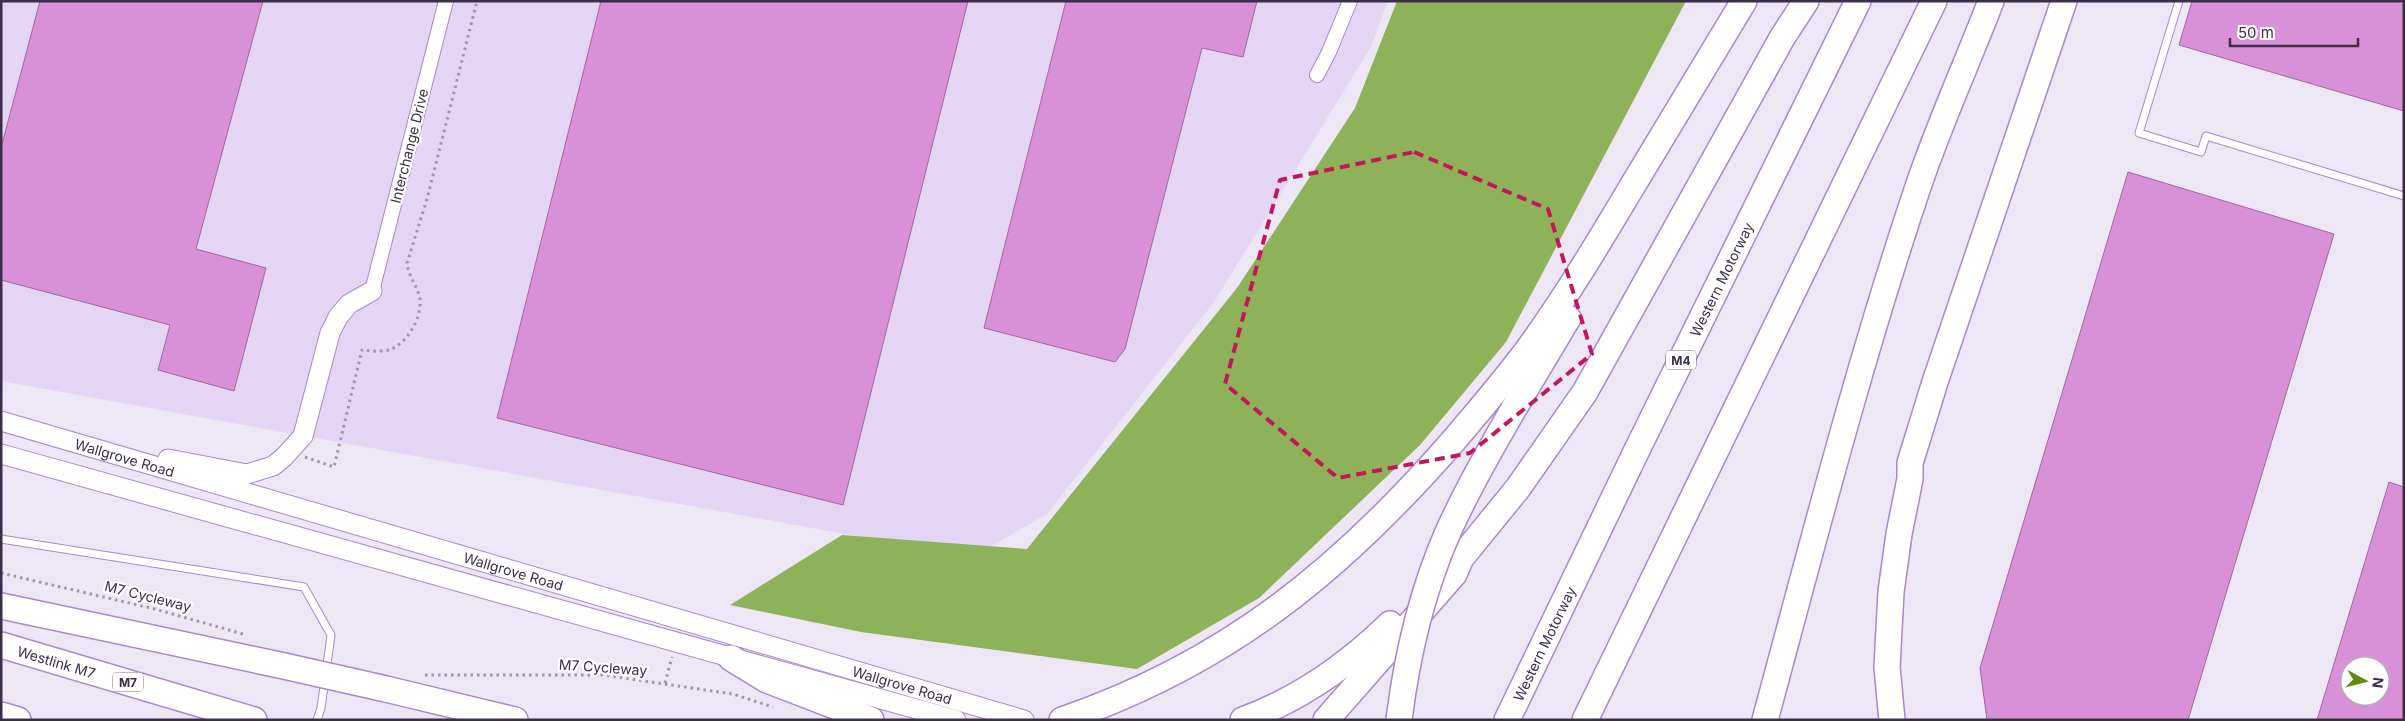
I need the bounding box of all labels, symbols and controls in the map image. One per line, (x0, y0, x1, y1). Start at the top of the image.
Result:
scale bar (2230, 15, 2358, 47)
text: 50 m (2238, 23, 2274, 42)
street label: Interchange Drive (387, 87, 431, 205)
street label: Western Motorway (1686, 219, 1756, 339)
road number: M4 (1666, 350, 1696, 370)
street label: Wallgrove Road (73, 435, 177, 480)
street label: Wallgrove Road (462, 548, 565, 593)
street label: M7 Cycleway (103, 577, 193, 615)
street label: Western Motorway (1509, 583, 1579, 704)
street label: Westlink M7 (16, 642, 98, 681)
street label: M7 Cycleway (558, 655, 648, 679)
north arrow (2340, 656, 2390, 706)
street label: Wallgrove Road (850, 662, 954, 707)
road number: M7 (113, 672, 143, 692)
text: N (2369, 676, 2387, 689)

